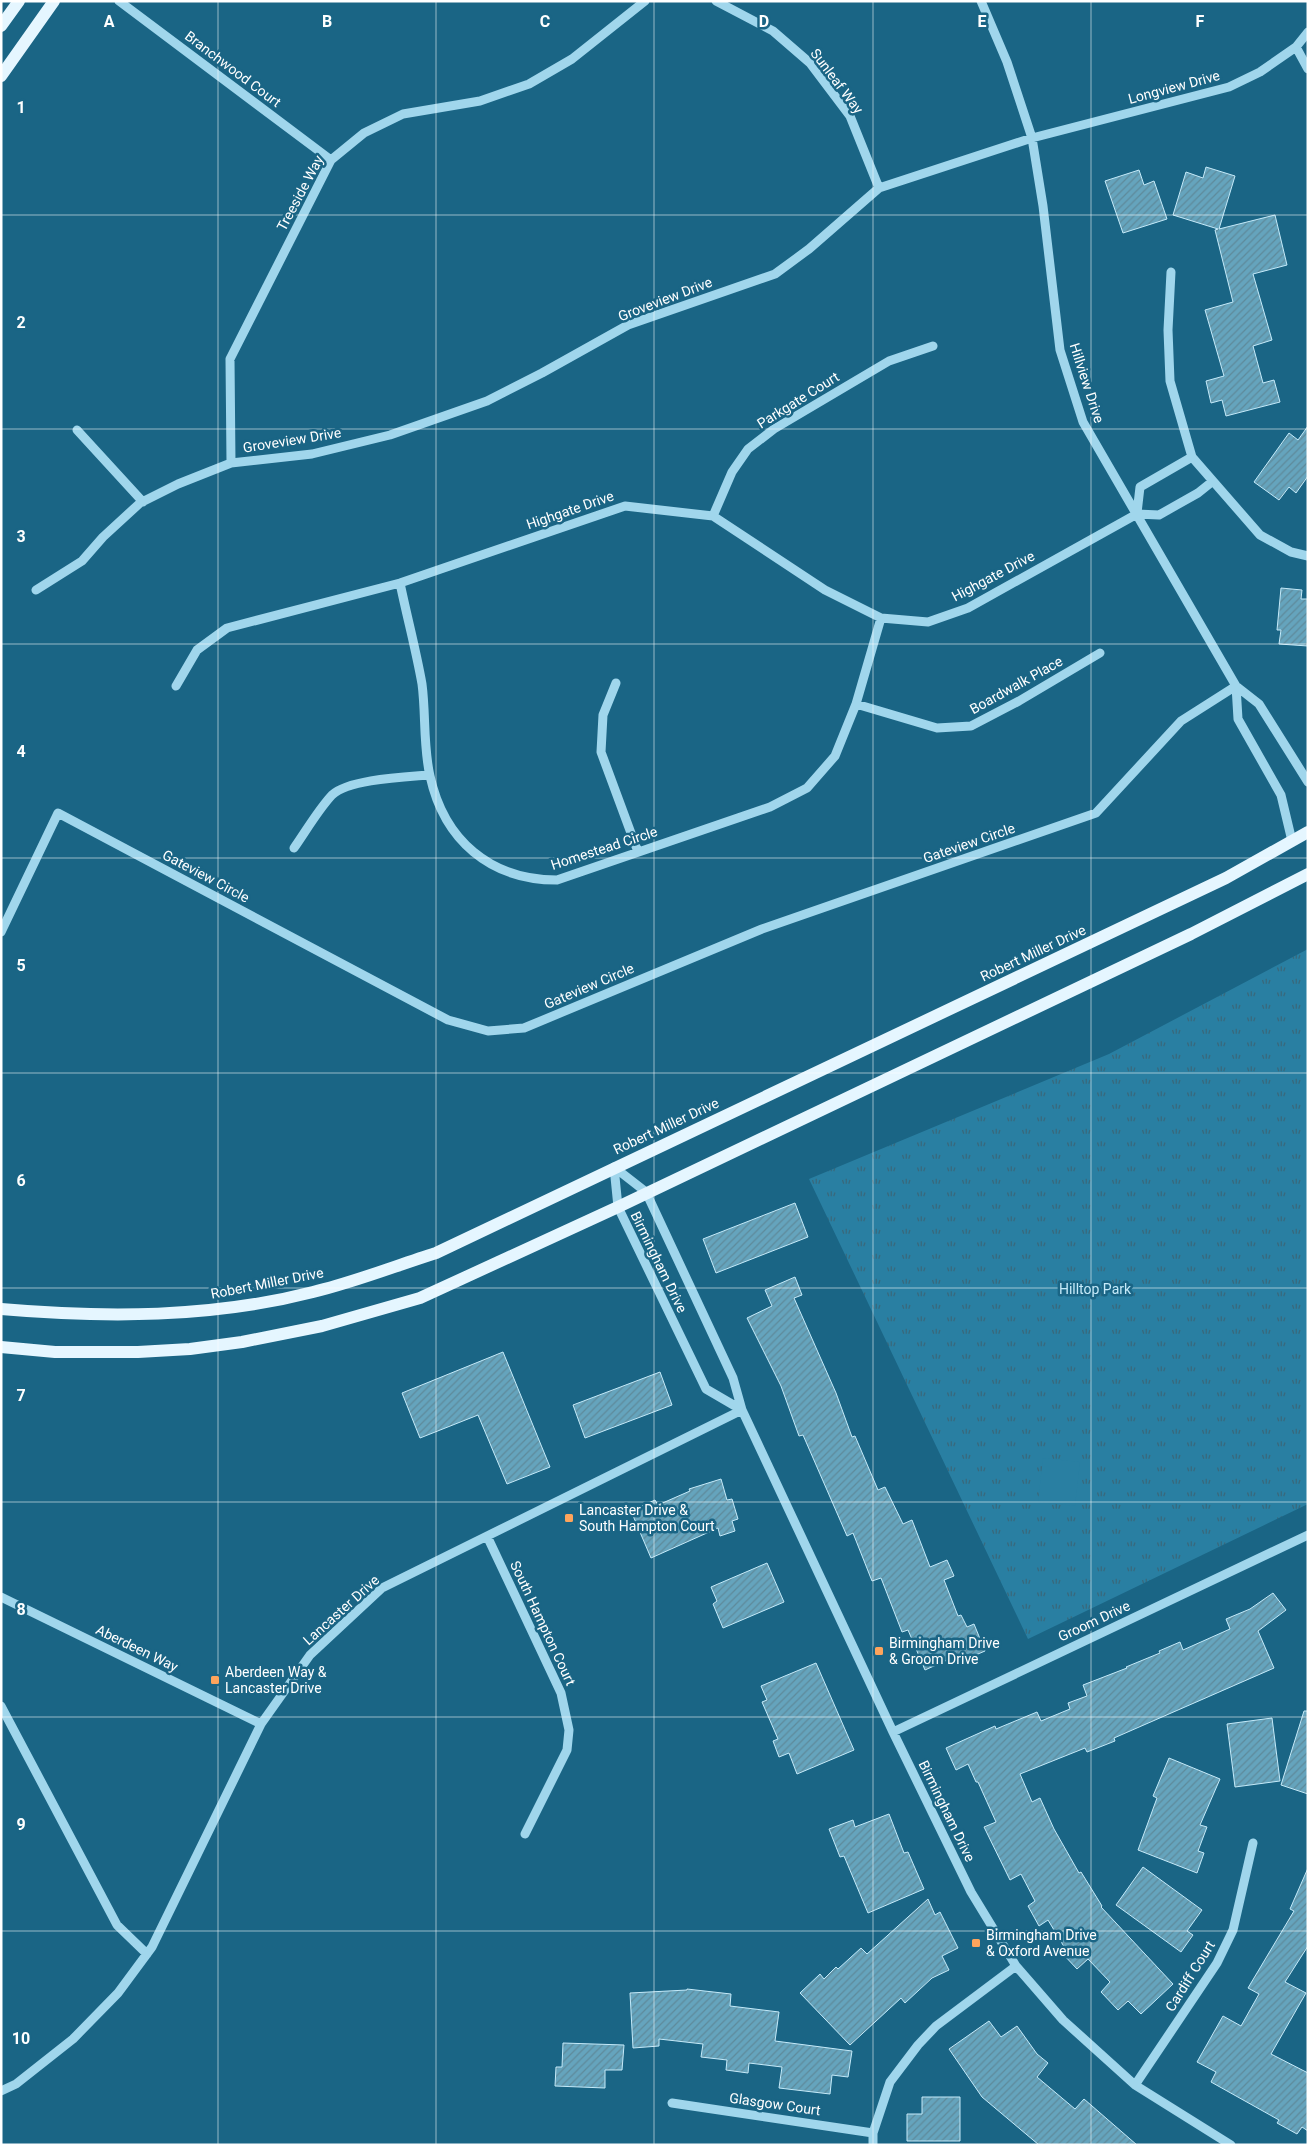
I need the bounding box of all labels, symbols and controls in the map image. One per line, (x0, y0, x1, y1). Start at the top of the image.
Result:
text: A (104, 12, 115, 31)
text: B (322, 12, 332, 31)
text: C (540, 12, 550, 31)
text: D (759, 12, 769, 31)
text: E (978, 12, 987, 31)
text: F (1196, 12, 1205, 31)
street label: Branchwood Court (182, 28, 284, 111)
street label: Sunleaf Way (807, 45, 867, 117)
street label: Longview Drive (1126, 67, 1222, 107)
text: 1 (16, 98, 26, 117)
street label: Treeside Way (273, 152, 327, 233)
street label: Groveview Drive (616, 274, 714, 324)
text: 2 (16, 313, 26, 332)
street label: Hillview Drive (1067, 341, 1107, 425)
street label: Parkgate Court (754, 368, 842, 432)
street label: Groveview Drive (242, 424, 342, 456)
street label: Highgate Drive (524, 488, 616, 532)
text: 3 (16, 527, 26, 546)
street label: Highgate Drive (949, 547, 1037, 605)
street label: Boardwalk Place (967, 653, 1065, 717)
text: 4 (16, 742, 26, 761)
street label: Gateview Circle (921, 820, 1017, 866)
street label: Homestead Circle (549, 823, 659, 873)
street label: Gateview Circle (160, 846, 252, 906)
street label: Robert Miller Drive (978, 922, 1088, 984)
text: 5 (16, 956, 26, 975)
street label: Gateview Circle (542, 960, 636, 1012)
street label: Robert Miller Drive (611, 1095, 721, 1157)
text: 6 (16, 1171, 26, 1190)
street label: Birmingham Drive (628, 1209, 690, 1315)
street label: Robert Miller Drive (209, 1264, 325, 1302)
park label: Hilltop Park (1059, 1281, 1132, 1297)
text: 7 (16, 1386, 26, 1405)
place label: Lancaster Drive & South Hampton Court (579, 1502, 715, 1534)
marker: Lancaster Drive & South Hampton Court (563, 1512, 575, 1524)
street label: South Hampton Court (507, 1558, 579, 1688)
street label: Lancaster Drive (300, 1572, 382, 1648)
street label: Groom Drive (1056, 1597, 1132, 1645)
text: 8 (16, 1600, 26, 1619)
street label: Aberdeen Way (93, 1621, 181, 1675)
place label: Birmingham Drive & Groom Drive (889, 1635, 1000, 1667)
marker: Birmingham Drive & Groom Drive (873, 1645, 885, 1657)
place label: Aberdeen Way & Lancaster Drive (225, 1664, 327, 1696)
marker: Aberdeen Way & Lancaster Drive (209, 1674, 221, 1686)
street label: Birmingham Drive (916, 1758, 978, 1864)
text: 9 (16, 1815, 26, 1834)
place label: Birmingham Drive & Oxford Avenue (986, 1927, 1097, 1959)
marker: Birmingham Drive & Oxford Avenue (970, 1937, 982, 1949)
street label: Cardiff Court (1162, 1937, 1218, 2014)
text: 10 (12, 2029, 30, 2048)
street label: Glasgow Court (728, 2090, 822, 2118)

